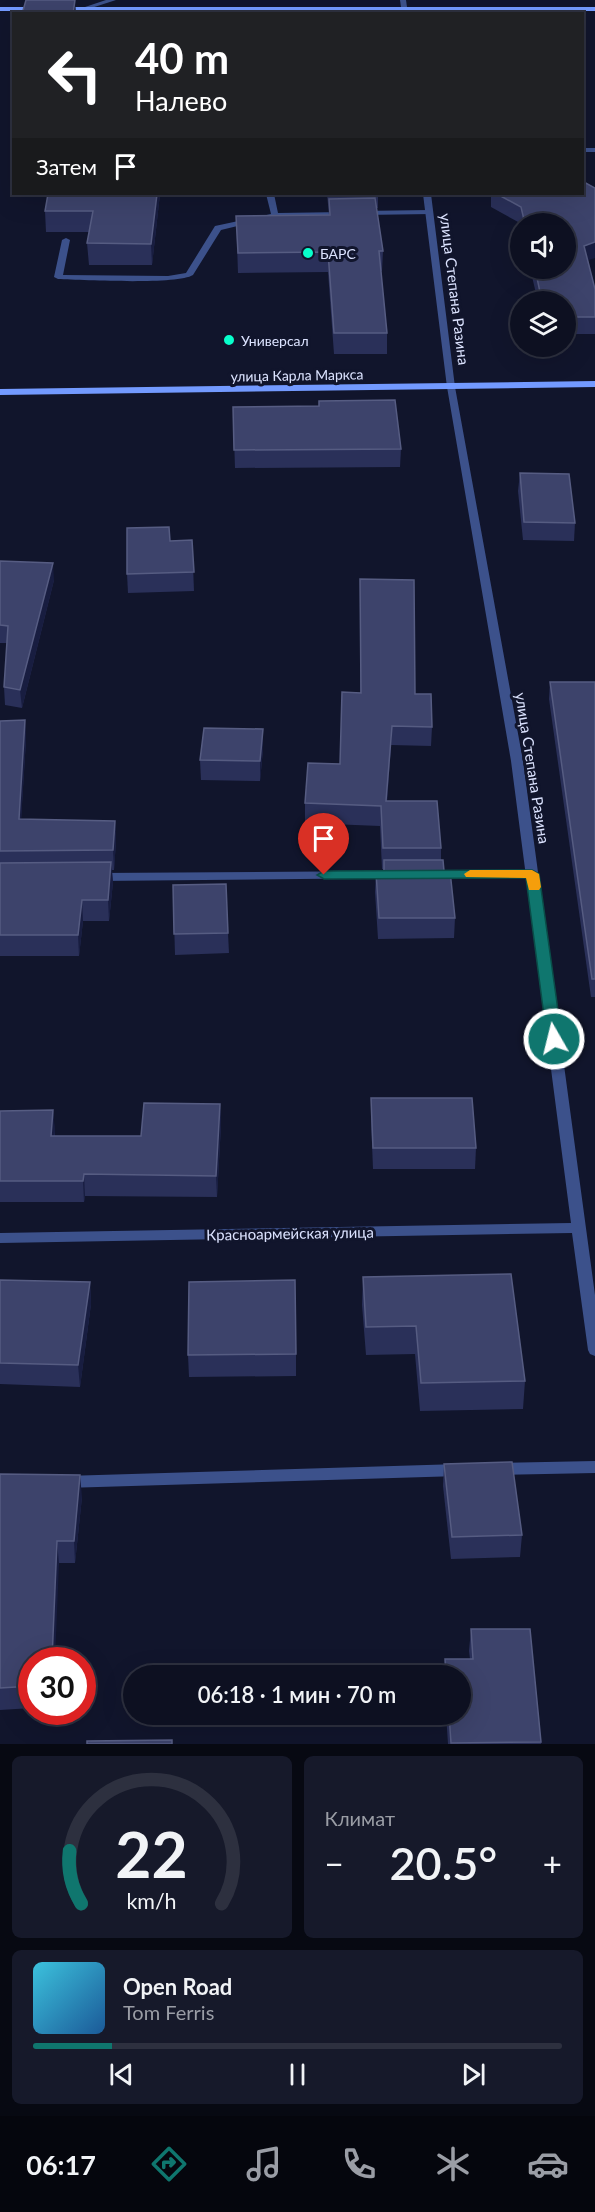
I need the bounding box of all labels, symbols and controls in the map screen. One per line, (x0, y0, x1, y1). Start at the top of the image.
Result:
text: 40 m (135, 33, 229, 83)
icon: left (36, 36, 114, 114)
text: Налево (135, 84, 227, 117)
icon: arrive (109, 150, 142, 183)
text: Затем (36, 153, 97, 180)
street label: улица Степана Разина (437, 212, 473, 366)
map controls (510, 213, 576, 357)
button: sound (510, 213, 576, 279)
place label: БАРС (320, 245, 356, 262)
marker: БАРС (301, 246, 315, 260)
button: layers (510, 291, 576, 357)
place label: Универсал (241, 332, 309, 349)
marker: Универсал (222, 333, 236, 347)
street label: улица Карла Маркса (231, 365, 363, 385)
street label: улица Степана Разина (512, 691, 554, 845)
pin (298, 813, 349, 875)
icon: arrive (307, 822, 340, 855)
position arrow (522, 1007, 586, 1071)
street label: Красноармейская улица (206, 1223, 374, 1243)
speed limit sign: 30 (18, 1647, 96, 1725)
text: 06:18 · 1 мин · 70 m (198, 1681, 396, 1708)
text: Климат (325, 1806, 395, 1830)
text: 22 (116, 1816, 188, 1891)
text: 20.5° (389, 1836, 497, 1890)
text: − (325, 1843, 344, 1883)
text: + (543, 1843, 562, 1883)
text: km/h (127, 1888, 177, 1914)
text: Open Road (123, 1973, 232, 2000)
text: Tom Ferris (123, 2000, 214, 2024)
icon: previous (105, 2058, 138, 2091)
icon: pause (281, 2058, 314, 2091)
icon: next (457, 2058, 490, 2091)
icon: directions (148, 2143, 190, 2185)
icon: music (243, 2143, 285, 2185)
icon: phone (338, 2143, 380, 2185)
icon: climate (432, 2143, 474, 2185)
icon: car (527, 2143, 569, 2185)
text: 06:17 (26, 2148, 96, 2181)

